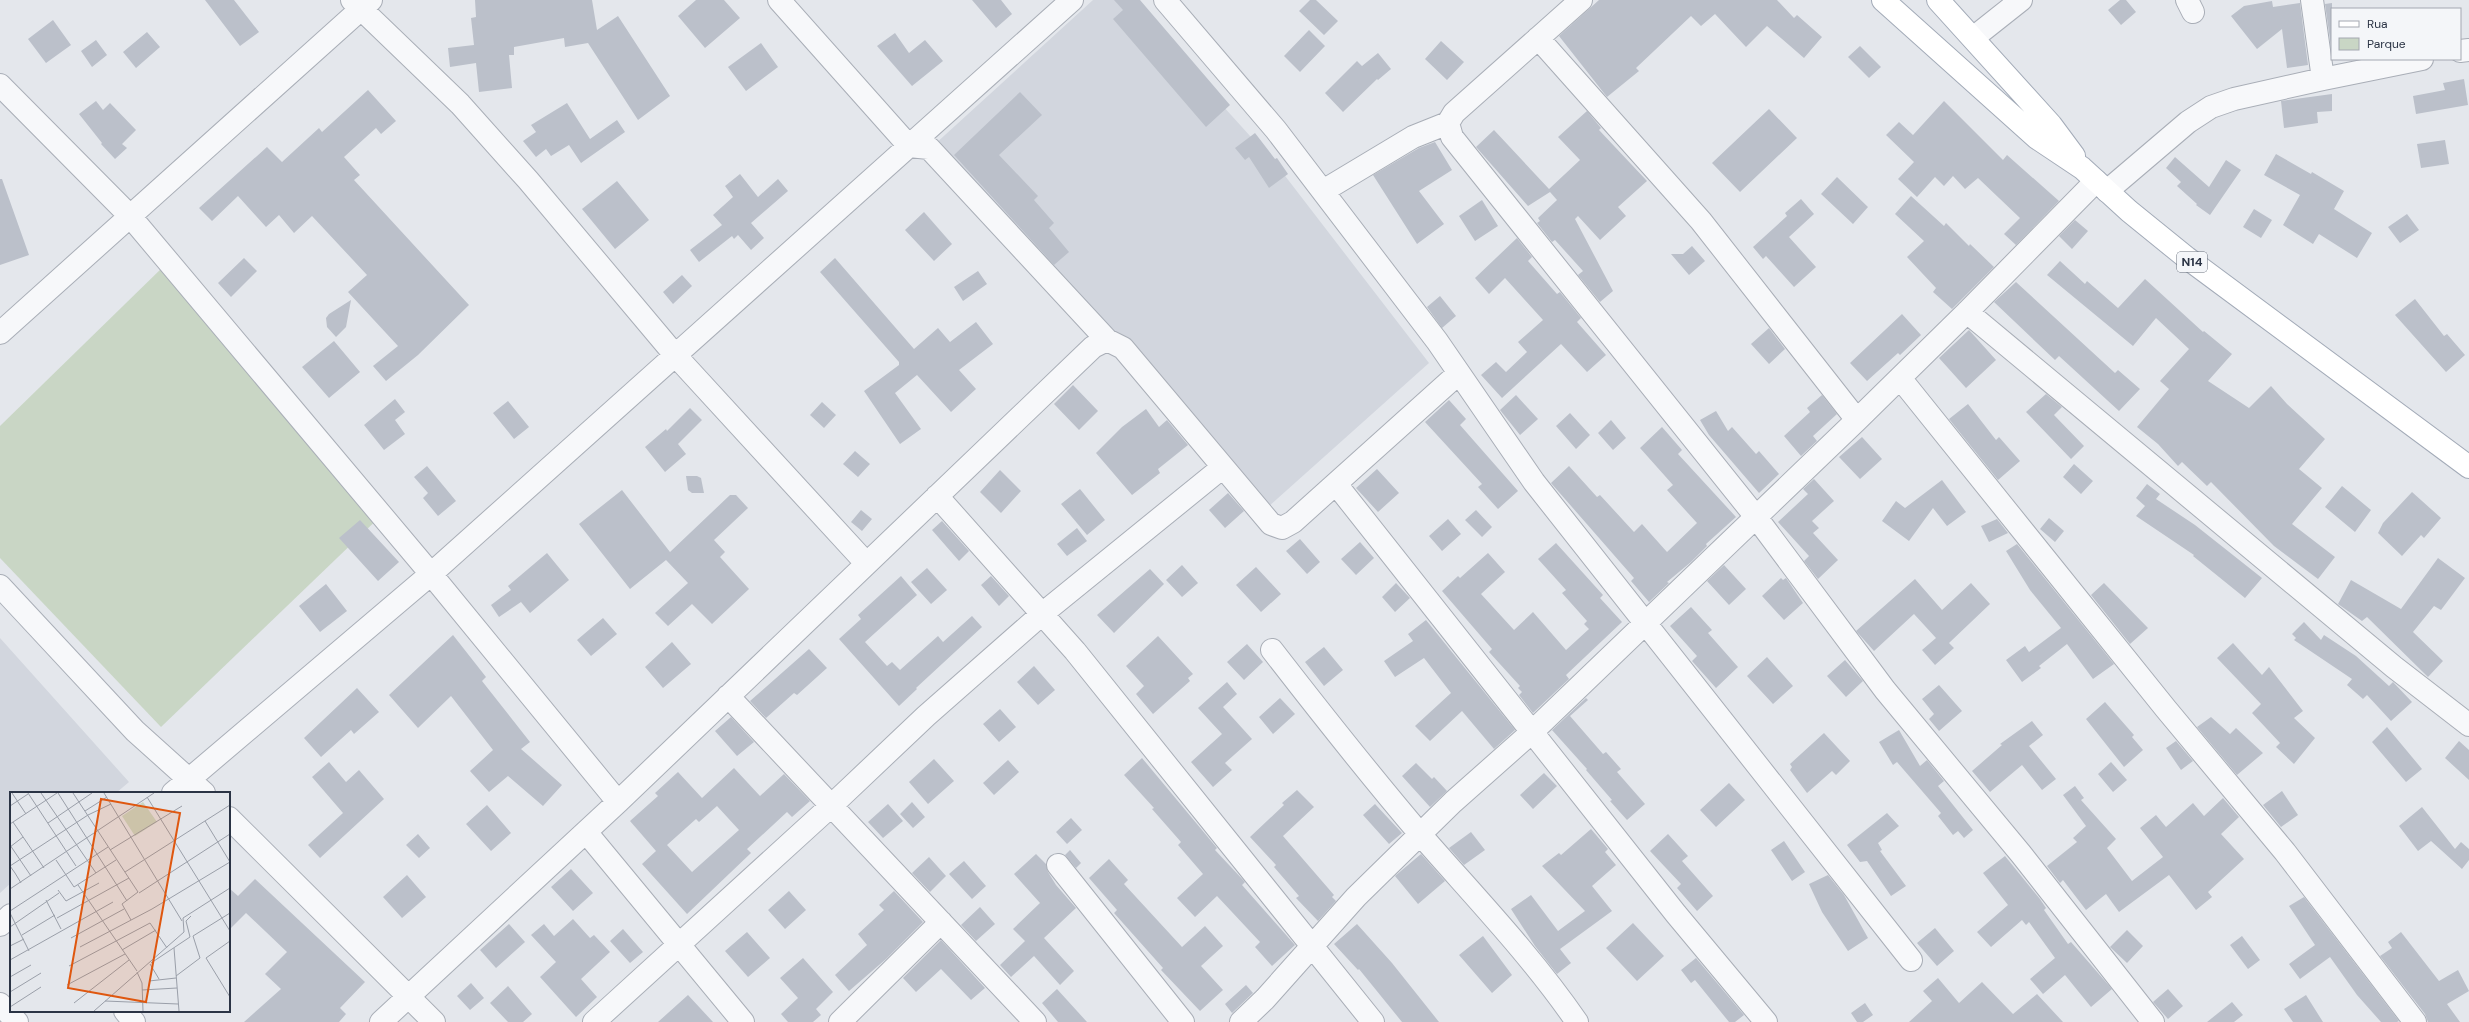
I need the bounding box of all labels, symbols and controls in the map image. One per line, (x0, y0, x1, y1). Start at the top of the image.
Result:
legend (2331, 8, 2461, 60)
text: Rua (2367, 16, 2388, 32)
text: Parque (2367, 36, 2406, 52)
road number: N14 (2177, 252, 2207, 272)
inset map (10, 792, 230, 1012)

